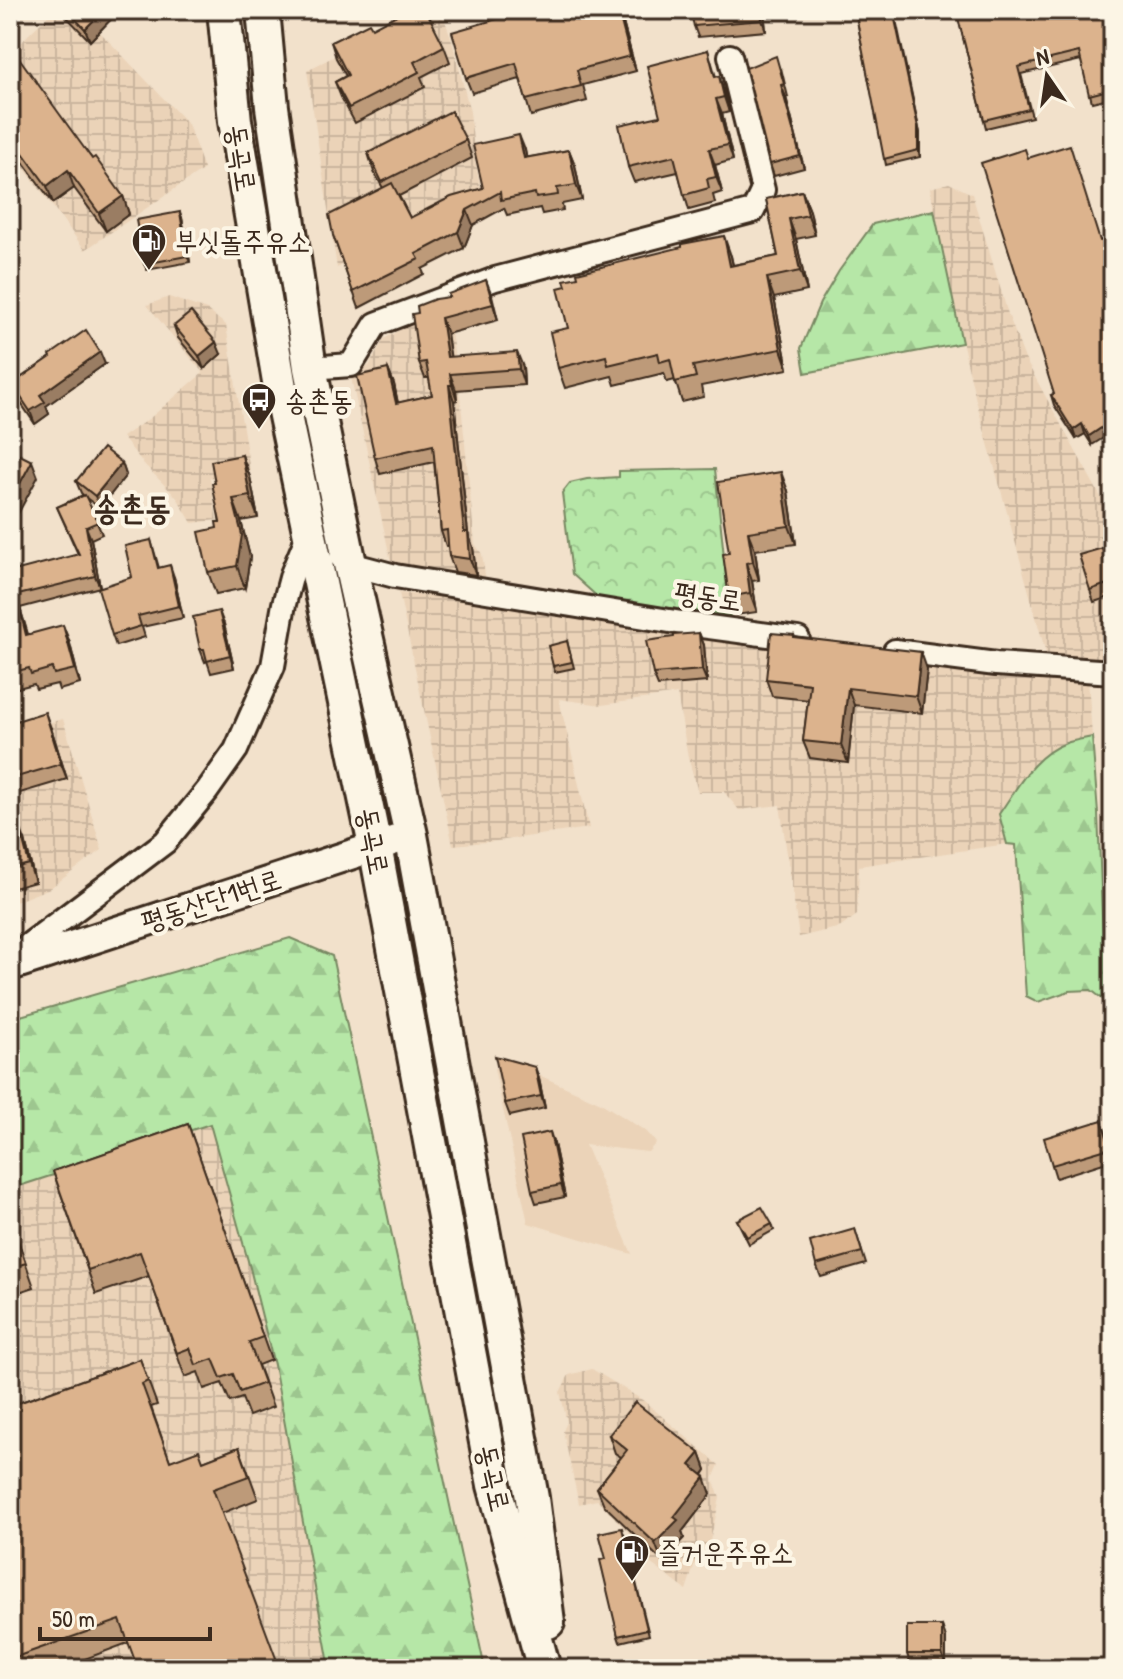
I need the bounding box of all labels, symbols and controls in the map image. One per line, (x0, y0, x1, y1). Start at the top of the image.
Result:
north arrow (1007, 36, 1087, 116)
text: N (1033, 41, 1052, 72)
street label: 동곡로 (218, 122, 266, 194)
fuel station icon: 부싯돌주유소 (130, 222, 168, 272)
place label: 부싯돌주유소 (175, 222, 310, 260)
bus stop icon: 송촌동 (240, 381, 278, 431)
place label: 송촌동 (285, 381, 353, 419)
district label: 송촌동 (93, 486, 171, 529)
street label: 평동로 (672, 572, 744, 620)
street label: 동곡로 (349, 804, 399, 878)
street label: 평동산단1번로 (136, 859, 286, 941)
street label: 동곡로 (468, 1441, 520, 1515)
fuel station icon: 즐거운주유소 (613, 1533, 651, 1583)
place label: 즐거운주유소 (658, 1533, 793, 1571)
scale bar (40, 1591, 210, 1641)
text: 50 m (52, 1602, 95, 1634)

